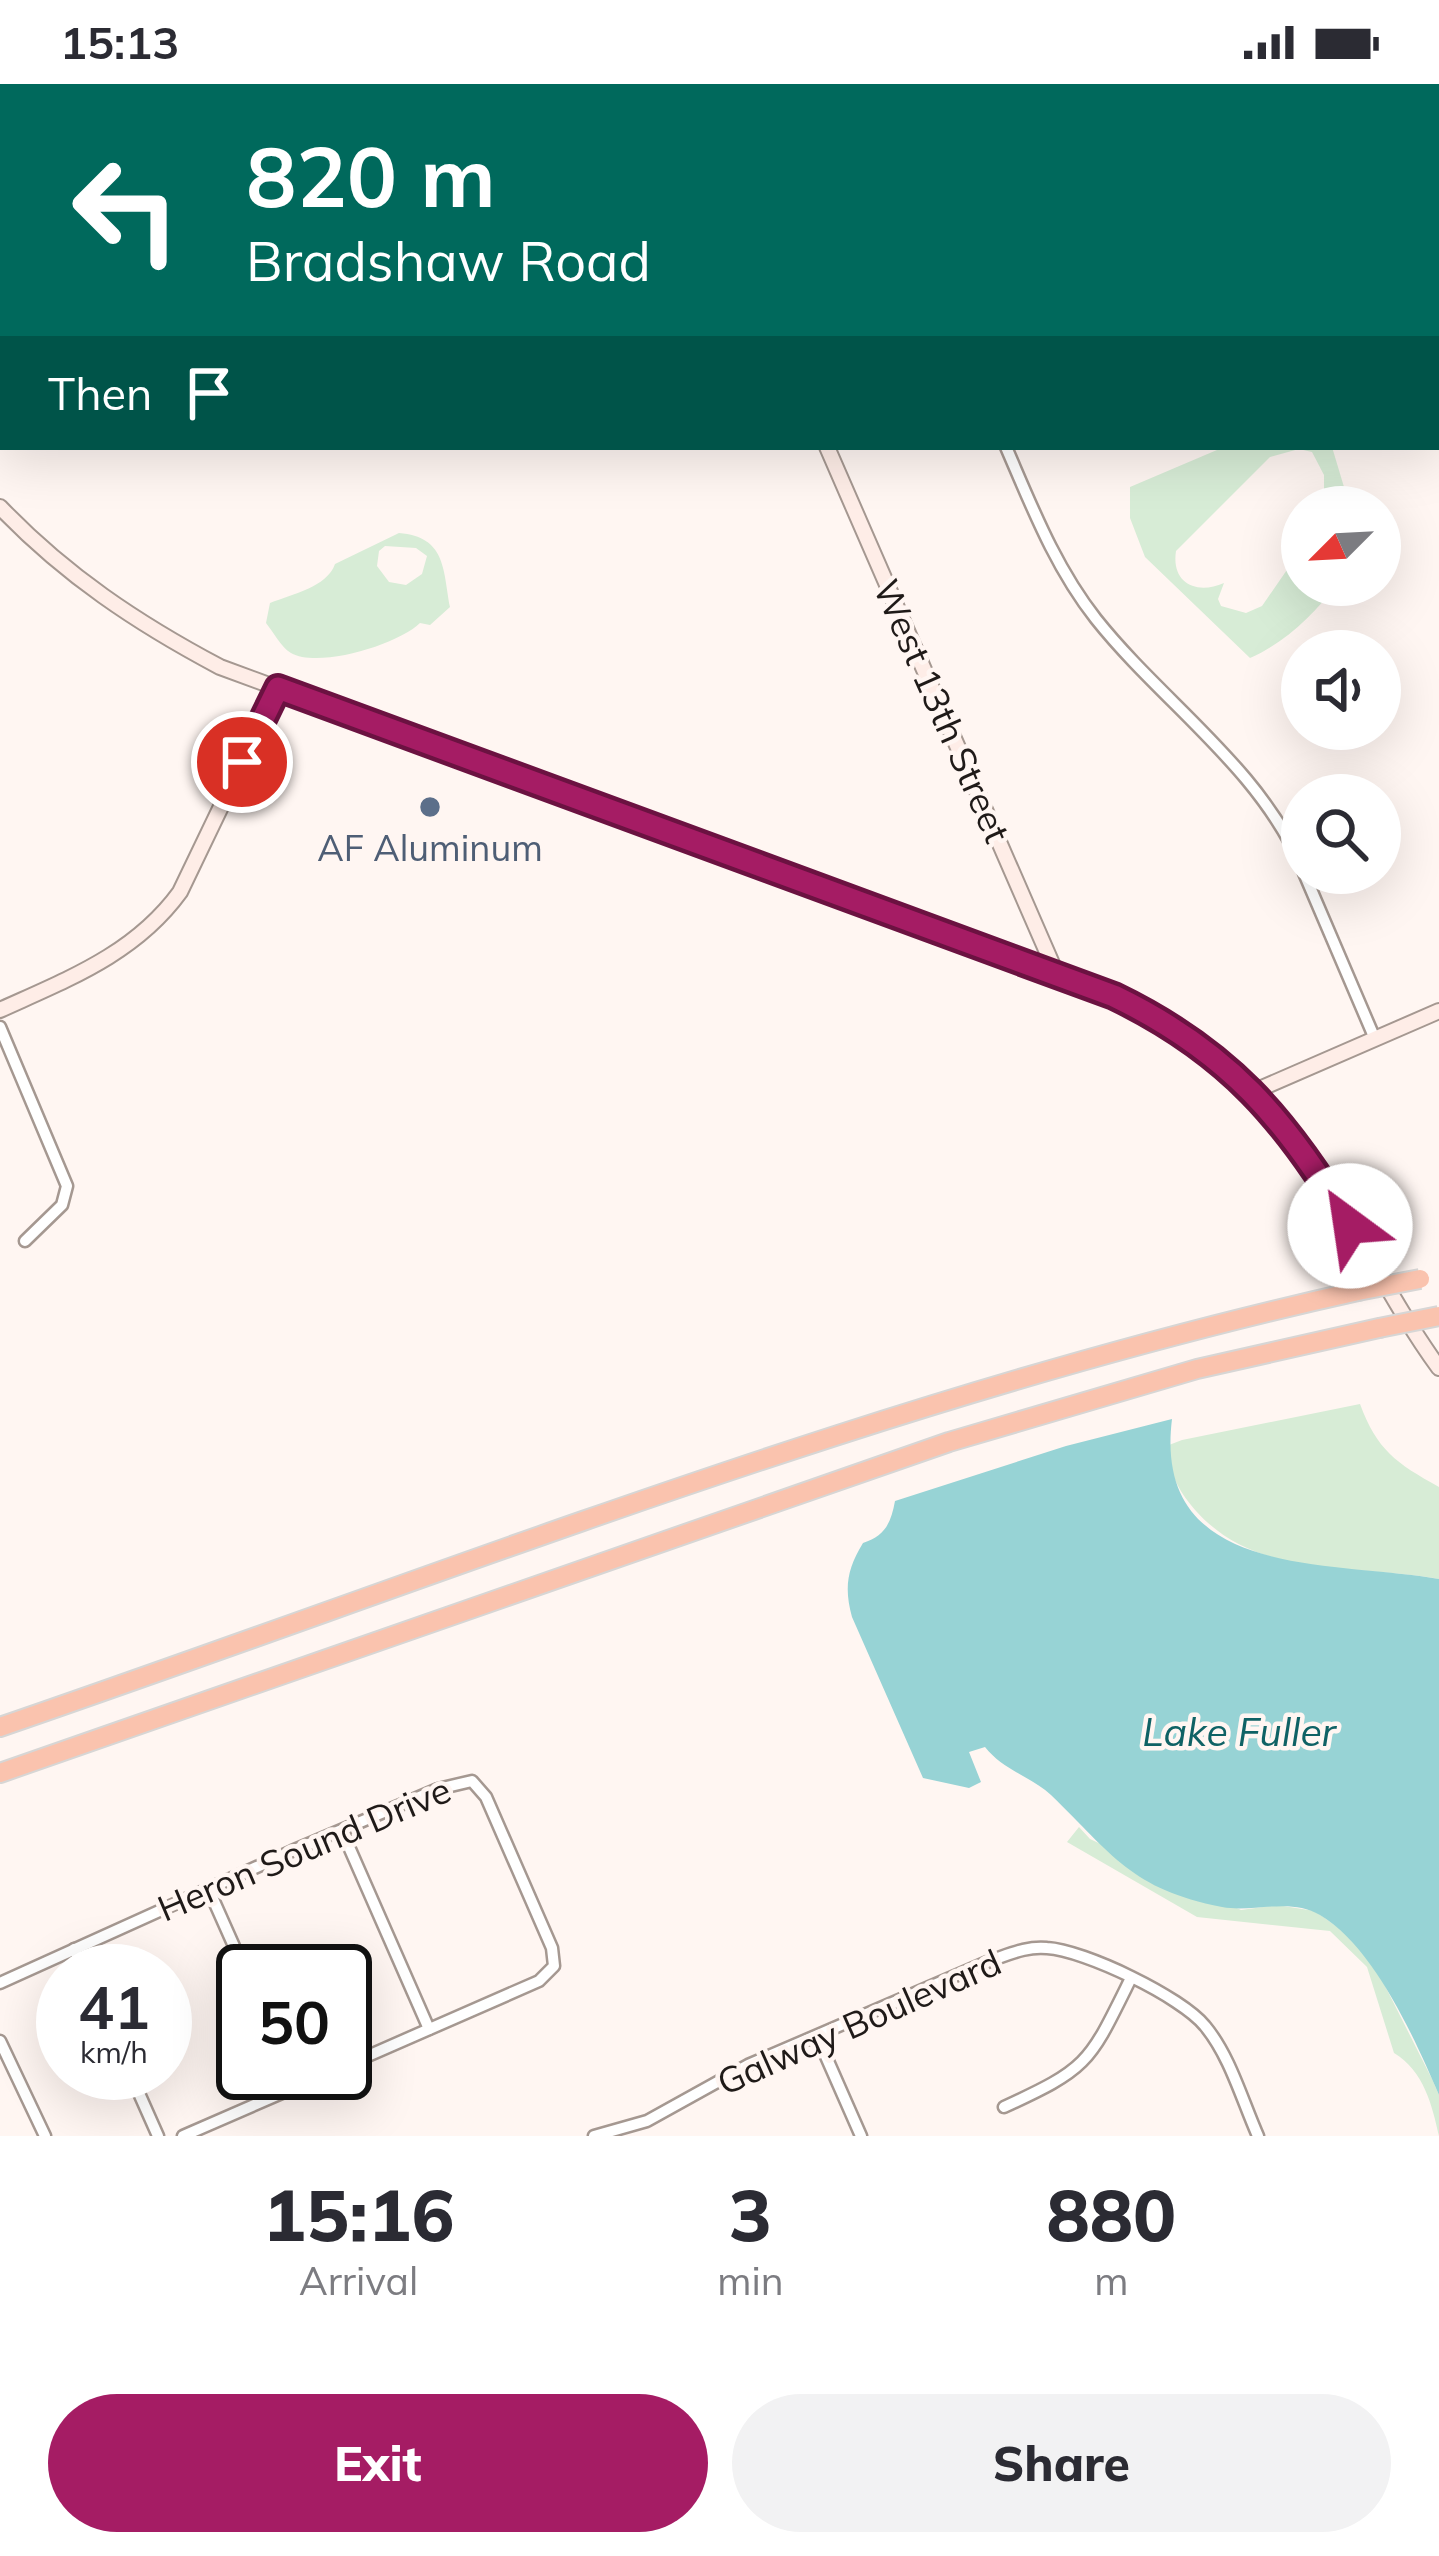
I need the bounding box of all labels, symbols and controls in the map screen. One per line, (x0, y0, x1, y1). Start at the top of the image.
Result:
text: 15:13 (60, 14, 179, 70)
text: 820 m (246, 123, 496, 228)
icon: left (48, 132, 204, 288)
text: Bradshaw Road (246, 227, 651, 295)
icon: arrive (176, 360, 242, 426)
text: Then (48, 365, 152, 421)
north arrow (1281, 486, 1401, 606)
map controls (1281, 486, 1401, 894)
street label: West 13th Street (864, 572, 1021, 849)
button: sound (1281, 630, 1401, 750)
pin (191, 711, 293, 813)
icon: arrive (209, 729, 275, 795)
button: search (1281, 774, 1401, 894)
marker: AF Aluminum (417, 794, 443, 820)
place label: AF Aluminum (317, 825, 543, 870)
position arrow (1287, 1163, 1413, 1289)
water label: Lake Fuller (1142, 1707, 1338, 1756)
street label: Heron Sound Drive (151, 1767, 457, 1931)
street label: Galway Boulevard (710, 1939, 1008, 2104)
speed limit sign: 50 (216, 1944, 372, 2100)
text: 41 (78, 1969, 150, 2044)
text: km/h (80, 2033, 148, 2071)
text: 15:16 (263, 2169, 454, 2259)
text: 3 (729, 2169, 772, 2259)
text: 880 (1047, 2169, 1176, 2259)
text: Arrival (299, 2256, 418, 2305)
text: min (717, 2256, 784, 2305)
text: m (1094, 2256, 1128, 2305)
button: Exit (48, 2394, 708, 2532)
button: Share (732, 2394, 1391, 2532)

